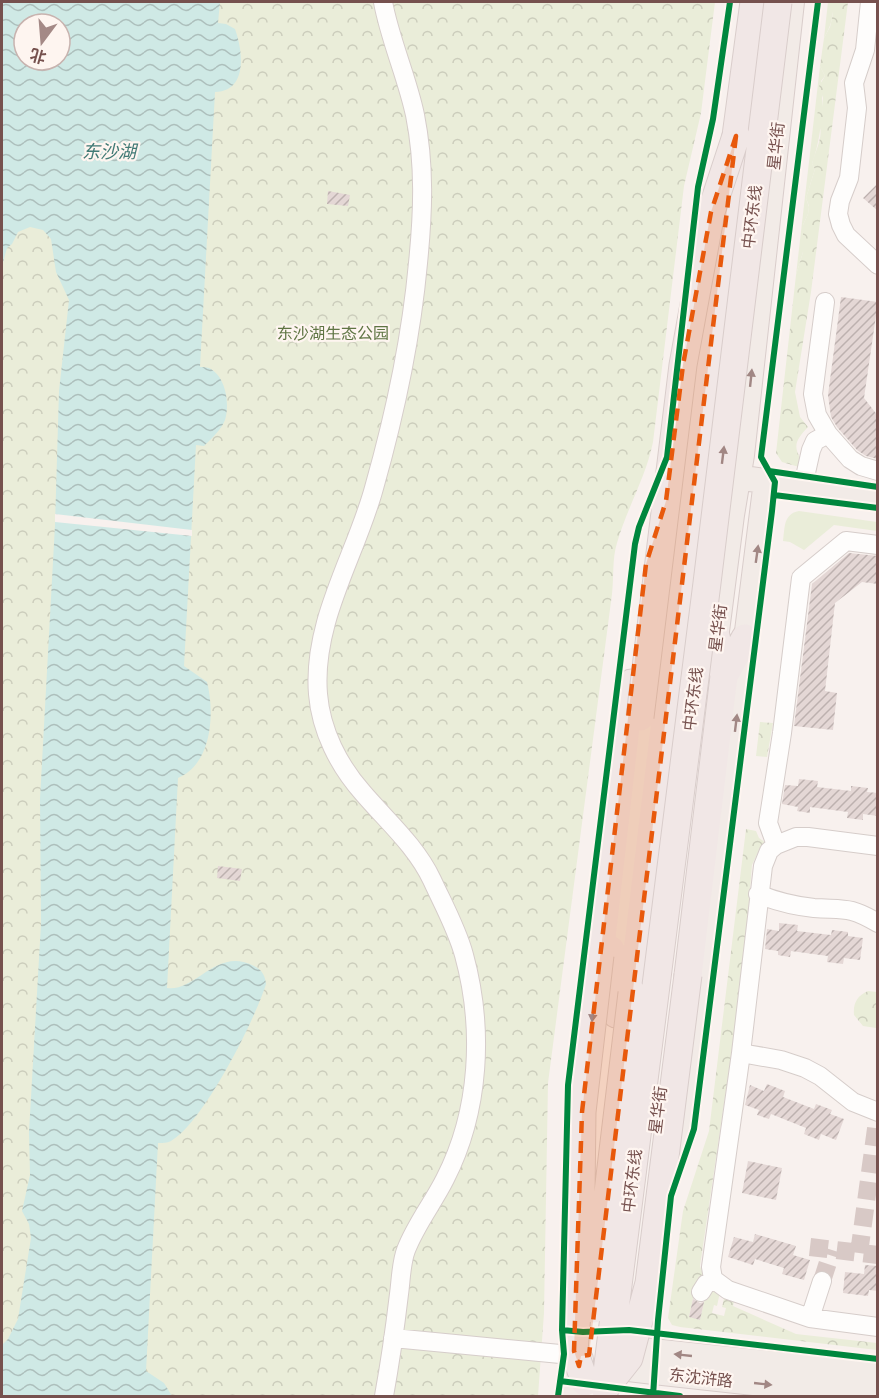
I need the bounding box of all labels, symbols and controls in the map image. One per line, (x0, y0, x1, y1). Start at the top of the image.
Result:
north arrow (12, 12, 72, 72)
text: 北 (27, 44, 49, 68)
street label: 星华街 (763, 121, 789, 171)
water label: 东沙湖 (82, 140, 139, 163)
street label: 中环东线 (738, 184, 766, 250)
park label: 东沙湖生态公园 (277, 323, 389, 344)
one-way arrow (746, 368, 756, 387)
one-way arrow (718, 445, 728, 464)
one-way arrow (752, 544, 761, 563)
street label: 星华街 (705, 603, 731, 653)
street label: 中环东线 (679, 666, 707, 732)
one-way arrow (731, 713, 740, 732)
one-way arrow (588, 1004, 597, 1023)
street label: 星华街 (645, 1085, 671, 1135)
street label: 中环东线 (618, 1148, 646, 1214)
one-way arrow (674, 1350, 693, 1360)
street label: 东沈浒路 (668, 1364, 734, 1392)
one-way arrow (753, 1380, 772, 1389)

